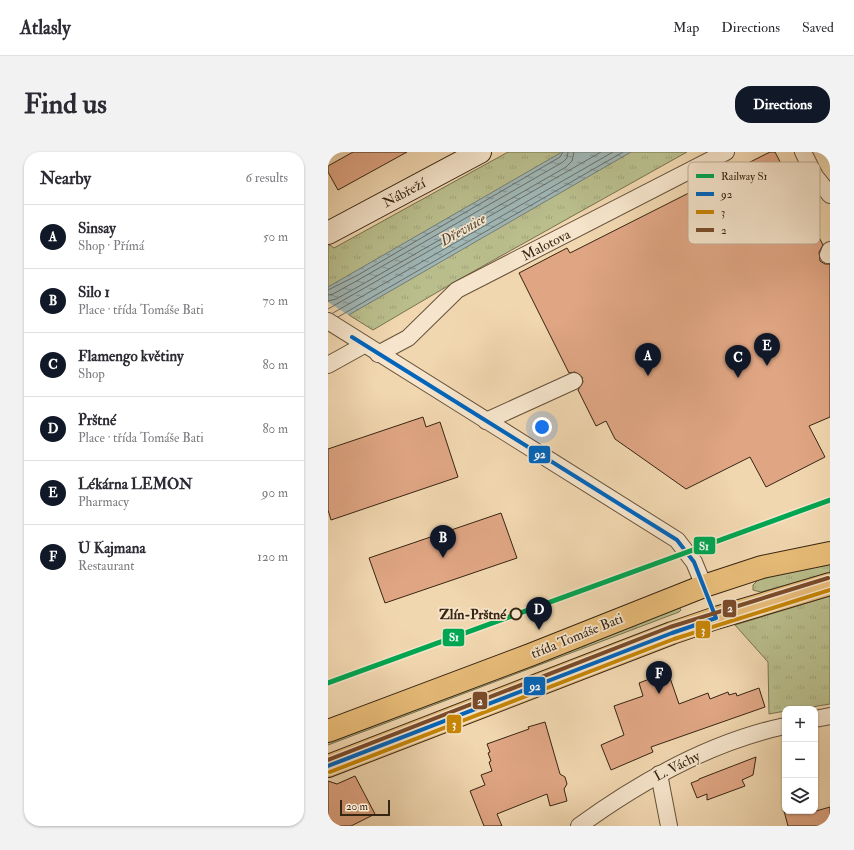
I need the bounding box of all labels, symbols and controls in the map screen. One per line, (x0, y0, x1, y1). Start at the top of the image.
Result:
text: Atlasly (20, 16, 71, 40)
text: Map (673, 19, 699, 36)
text: Directions (721, 19, 780, 36)
text: Saved (802, 19, 834, 36)
button: Directions (735, 86, 830, 123)
text: Find us (24, 87, 107, 122)
legend (688, 162, 820, 244)
text: Nearby (40, 168, 91, 189)
text: 6 results (245, 170, 288, 186)
text: Railway S1 (721, 170, 767, 184)
street label: Nábřeží (380, 174, 430, 211)
text: 92 (720, 188, 733, 201)
text: 3 (721, 206, 725, 219)
water label: Dřevnice (436, 209, 490, 251)
text: Sinsay (78, 219, 116, 238)
text: 2 (721, 224, 727, 237)
street label: Malotova (519, 225, 573, 264)
text: A (49, 229, 57, 245)
text: 50 m (263, 229, 288, 245)
text: Shop · Přímá (78, 238, 144, 254)
text: Silo 1 (78, 283, 110, 302)
text: B (49, 293, 57, 309)
text: 70 m (263, 293, 288, 309)
text: Place · třída Tomáše Bati (78, 302, 204, 318)
pin: E (754, 333, 780, 366)
pin: A (635, 343, 661, 376)
pin: C (725, 345, 751, 378)
text: Flamengo květiny (78, 347, 184, 366)
text: C (48, 357, 58, 373)
text: 80 m (262, 357, 288, 373)
text: Shop (78, 366, 105, 382)
text: Prštné (78, 411, 116, 430)
your location (532, 417, 552, 437)
text: D (48, 421, 58, 437)
text: 80 m (262, 421, 288, 437)
text: Place · třída Tomáše Bati (78, 430, 204, 446)
line badge: 92 (528, 445, 551, 464)
text: 92 (533, 448, 546, 461)
text: Lékárna LEMON (78, 475, 192, 494)
text: E (48, 485, 58, 501)
text: 90 m (262, 485, 288, 501)
text: Pharmacy (78, 494, 129, 510)
pin: B (430, 525, 456, 558)
line badge: S1 (693, 536, 716, 555)
text: U Kajmana (78, 539, 146, 558)
text: S1 (699, 540, 709, 553)
text: F (49, 549, 57, 565)
text: 120 m (257, 549, 288, 565)
text: Restaurant (78, 558, 134, 574)
pin: D (526, 597, 552, 630)
line badge: 2 (722, 599, 737, 618)
text: 2 (727, 602, 733, 615)
place label: Zlín-Prštné (439, 606, 507, 623)
marker: Zlín-Prštné (509, 607, 523, 621)
street label: třída Tomáše Bati (528, 610, 626, 662)
line badge: 3 (695, 620, 711, 639)
text: 3 (701, 624, 705, 637)
line badge: S1 (442, 628, 465, 647)
text: S1 (449, 631, 459, 644)
pin: F (646, 661, 672, 694)
line badge: 92 (523, 676, 546, 696)
text: 92 (528, 680, 541, 693)
line badge: 2 (472, 691, 488, 710)
text: 2 (477, 695, 483, 708)
map controls (782, 706, 818, 814)
button: + (782, 706, 818, 742)
line badge: 3 (446, 714, 462, 734)
text: 3 (452, 718, 456, 731)
button: − (782, 742, 818, 778)
street label: L. Váchy (651, 747, 704, 786)
button: layers (782, 778, 818, 814)
scale bar (340, 798, 390, 817)
text: 20 m (346, 800, 368, 813)

